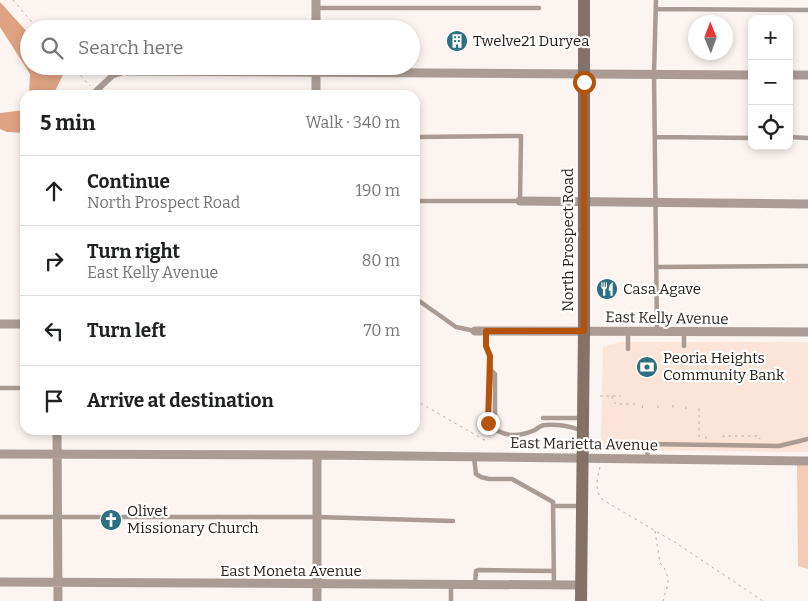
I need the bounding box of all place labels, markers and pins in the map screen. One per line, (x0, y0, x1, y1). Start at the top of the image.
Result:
building icon: Twelve21 Duryea (445, 29, 469, 53)
place label: Twelve21 Duryea (473, 32, 589, 50)
restaurant icon: Casa Agave (595, 277, 619, 301)
place label: Casa Agave (623, 280, 701, 298)
place label: Peoria Heights Community Bank (663, 349, 785, 384)
bank icon: Peoria Heights Community Bank (635, 355, 659, 379)
place label: Olivet Missionary Church (127, 502, 259, 537)
church icon: Olivet Missionary Church (99, 508, 123, 532)

